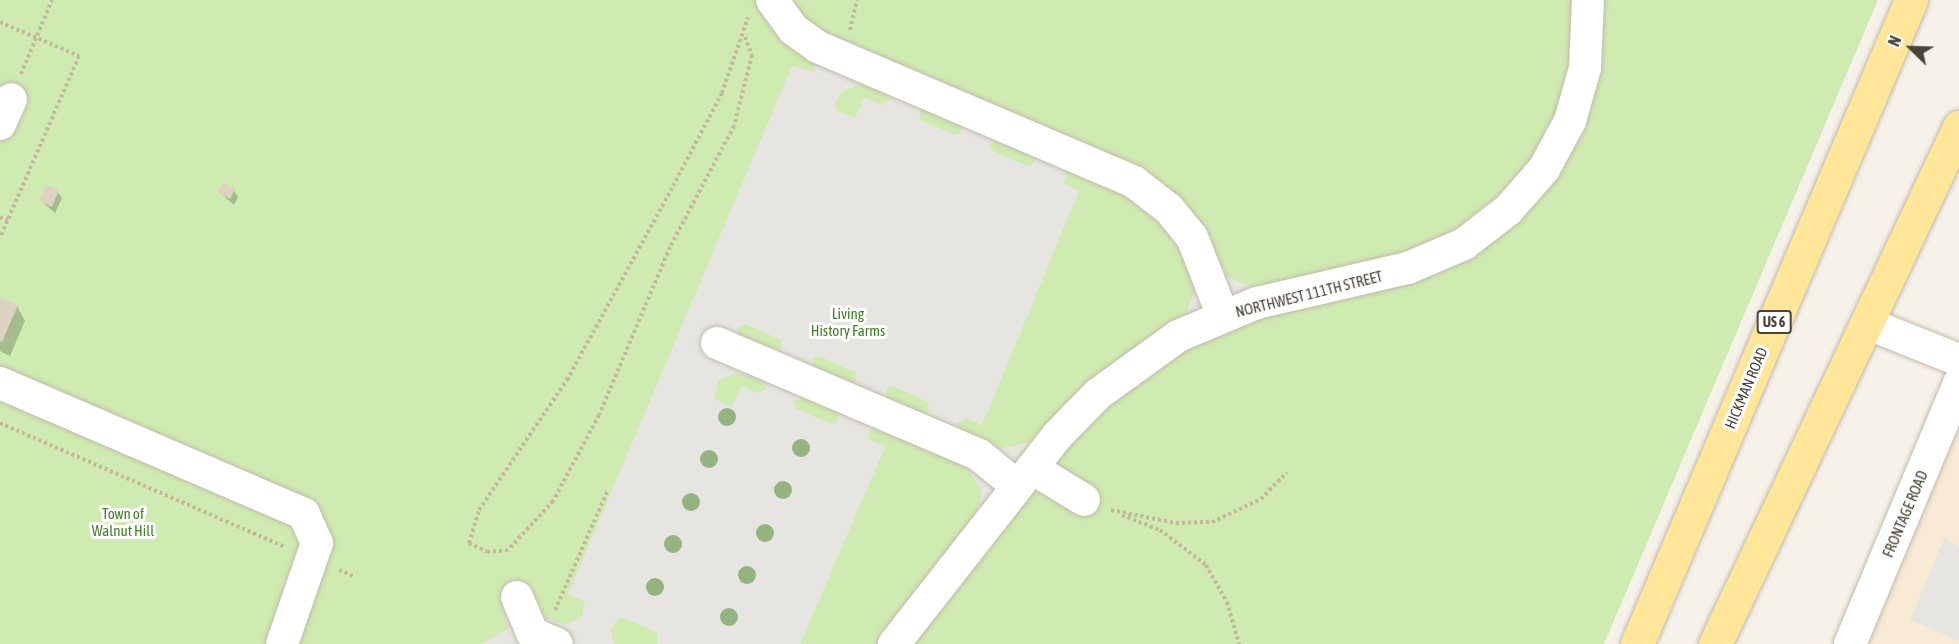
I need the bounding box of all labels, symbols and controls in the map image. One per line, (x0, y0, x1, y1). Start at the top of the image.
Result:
north arrow (1881, 18, 1941, 78)
text: N (1884, 33, 1905, 49)
street label: NORTHWEST 111TH STREET (1234, 267, 1384, 321)
park label: Living History Farms (811, 304, 885, 339)
road number: US 6 (1756, 311, 1792, 333)
street label: HICKMAN ROAD (1721, 345, 1771, 431)
street label: FRONTAGE ROAD (1879, 468, 1931, 560)
park label: Town of Walnut Hill (92, 504, 154, 539)

